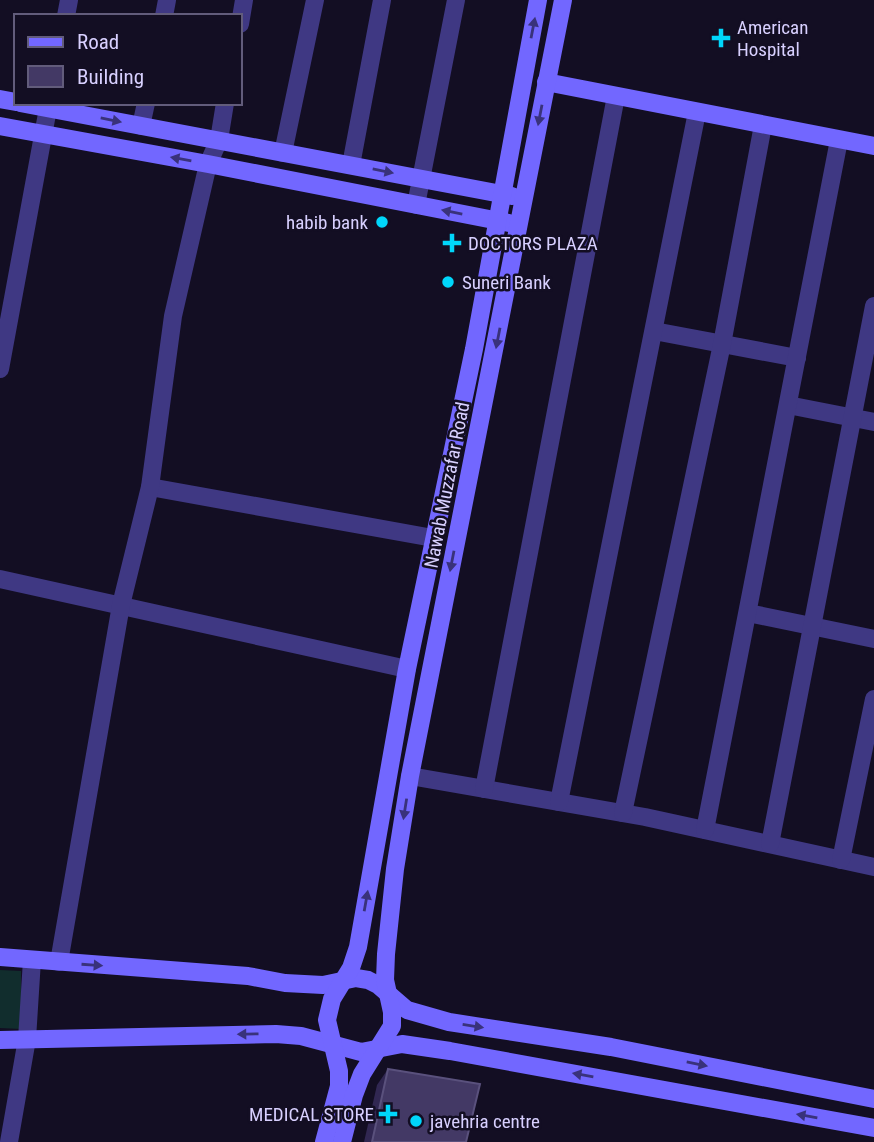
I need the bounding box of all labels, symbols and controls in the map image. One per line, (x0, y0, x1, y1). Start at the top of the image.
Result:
legend (14, 14, 242, 105)
place label: American Hospital (737, 16, 808, 61)
one-way arrow (527, 17, 538, 39)
marker: American Hospital (711, 28, 731, 48)
text: Road (77, 30, 119, 54)
text: Building (77, 65, 144, 89)
one-way arrow (534, 104, 545, 126)
one-way arrow (101, 115, 123, 126)
one-way arrow (169, 153, 191, 164)
one-way arrow (372, 166, 394, 177)
one-way arrow (441, 206, 463, 217)
place label: habib bank (286, 211, 368, 234)
marker: habib bank (374, 214, 390, 230)
place label: DOCTORS PLAZA (468, 232, 598, 255)
marker: DOCTORS PLAZA (442, 233, 462, 253)
place label: Suneri Bank (462, 271, 551, 294)
marker: Suneri Bank (440, 274, 456, 290)
one-way arrow (492, 327, 503, 349)
street label: Nawab Muzzafar Road (420, 400, 474, 570)
one-way arrow (447, 550, 458, 572)
one-way arrow (399, 798, 410, 820)
one-way arrow (360, 890, 371, 912)
one-way arrow (82, 960, 104, 971)
one-way arrow (462, 1021, 484, 1032)
one-way arrow (237, 1028, 259, 1040)
one-way arrow (686, 1059, 708, 1070)
one-way arrow (572, 1069, 594, 1080)
place label: MEDICAL STORE (249, 1103, 374, 1126)
marker: MEDICAL STORE (380, 1106, 396, 1122)
place label: javehria centre (429, 1110, 540, 1133)
one-way arrow (796, 1110, 818, 1121)
marker: javehria centre (408, 1113, 424, 1129)

